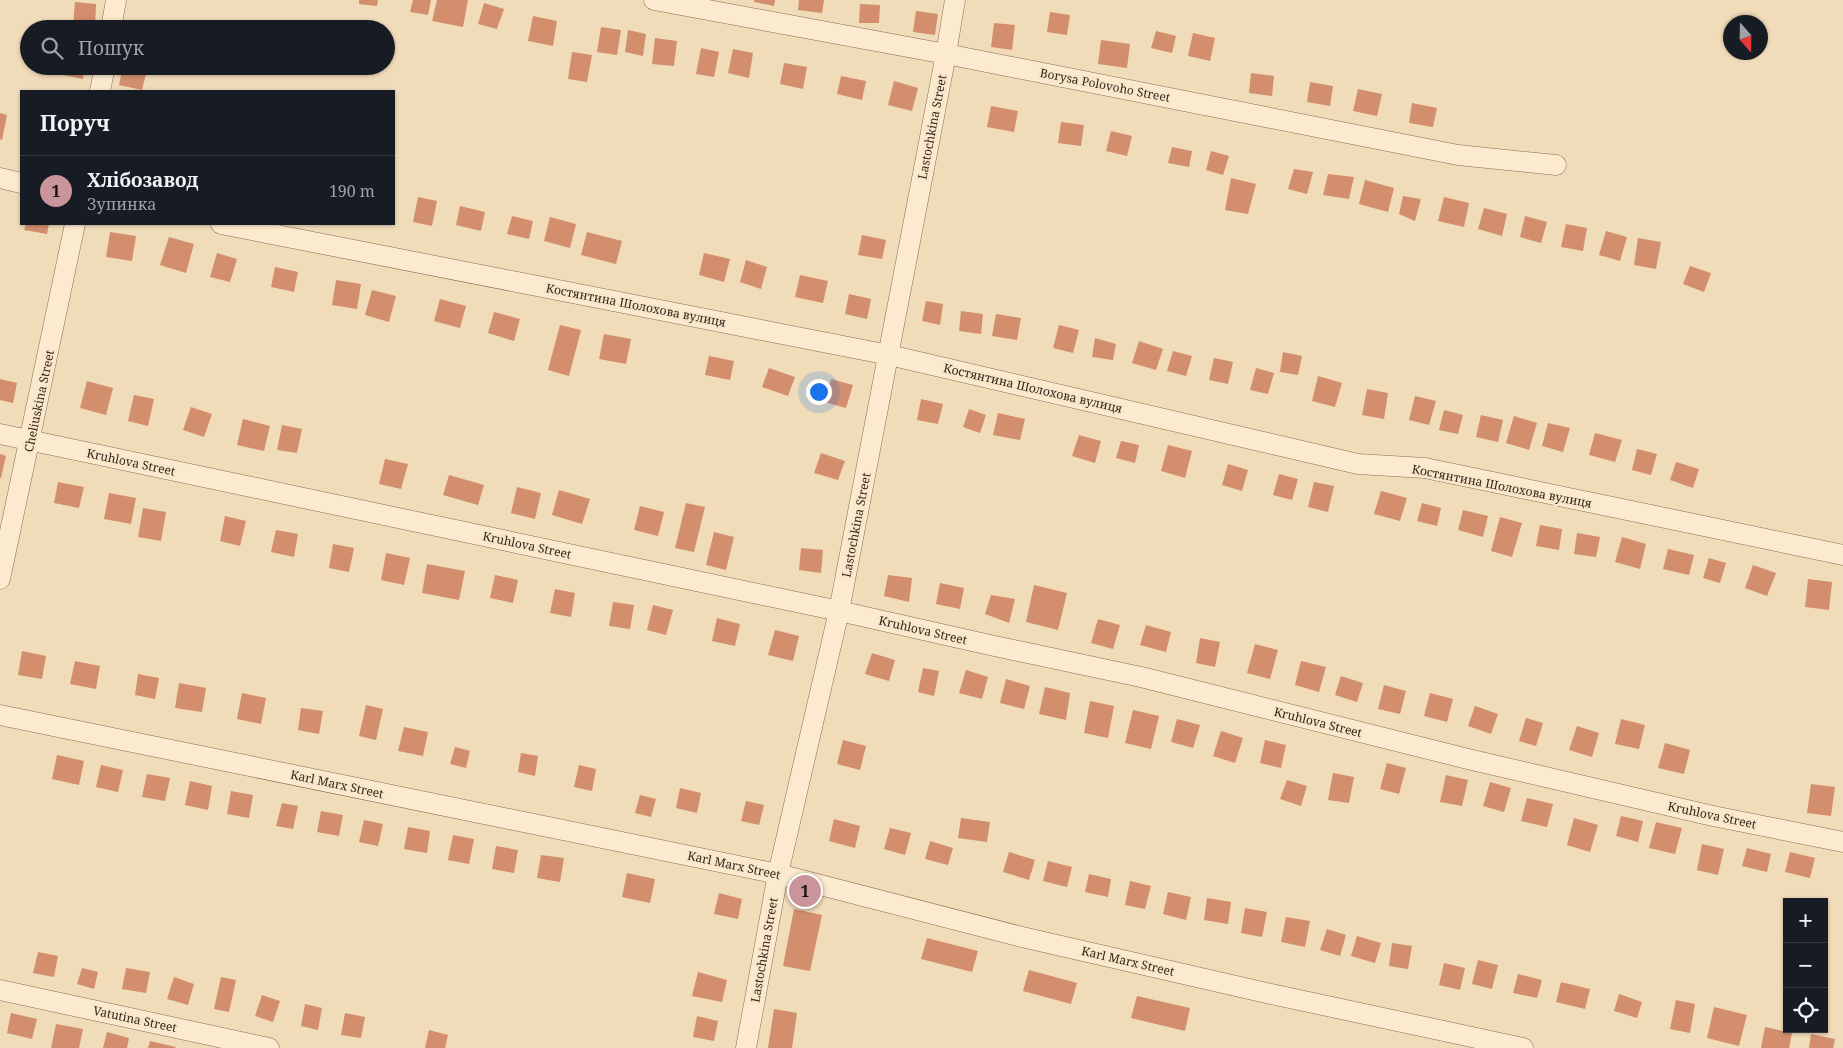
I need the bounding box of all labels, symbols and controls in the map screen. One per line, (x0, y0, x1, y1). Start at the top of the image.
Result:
north arrow (1723, 15, 1768, 60)
search box (20, 20, 395, 75)
icon: search (38, 34, 66, 62)
text: Пошук (78, 35, 144, 61)
street label: Borysa Polovoho Street (1038, 64, 1172, 106)
street label: Lastochkina Street (914, 73, 950, 181)
text: Поруч (40, 109, 110, 137)
text: Хлібозавод (87, 167, 198, 193)
text: 1 (51, 180, 61, 202)
text: 190 m (329, 180, 375, 202)
text: Зупинка (87, 193, 156, 215)
street label: Костянтина Шолохова вулиця (544, 279, 728, 331)
street label: Cheliuskina Street (20, 348, 58, 454)
street label: Костянтина Шолохова вулиця (942, 359, 1124, 417)
your location (806, 379, 832, 405)
street label: Kruhlova Street (85, 444, 177, 480)
street label: Костянтина Шолохова вулиця (1410, 460, 1594, 512)
street label: Lastochkina Street (838, 471, 874, 579)
street label: Kruhlova Street (481, 527, 573, 563)
street label: Kruhlova Street (877, 612, 969, 648)
street label: Kruhlova Street (1272, 703, 1364, 741)
street label: Karl Marx Street (289, 766, 385, 802)
street label: Kruhlova Street (1666, 797, 1758, 833)
street label: Karl Marx Street (686, 847, 782, 883)
pin: 1 (789, 872, 821, 910)
street label: Lastochkina Street (746, 896, 782, 1004)
map controls (1783, 898, 1828, 1033)
button: + (1783, 898, 1828, 943)
street label: Karl Marx Street (1080, 942, 1176, 980)
button: − (1783, 943, 1828, 988)
button: locate (1783, 988, 1828, 1033)
street label: Vatutina Street (92, 1002, 178, 1036)

